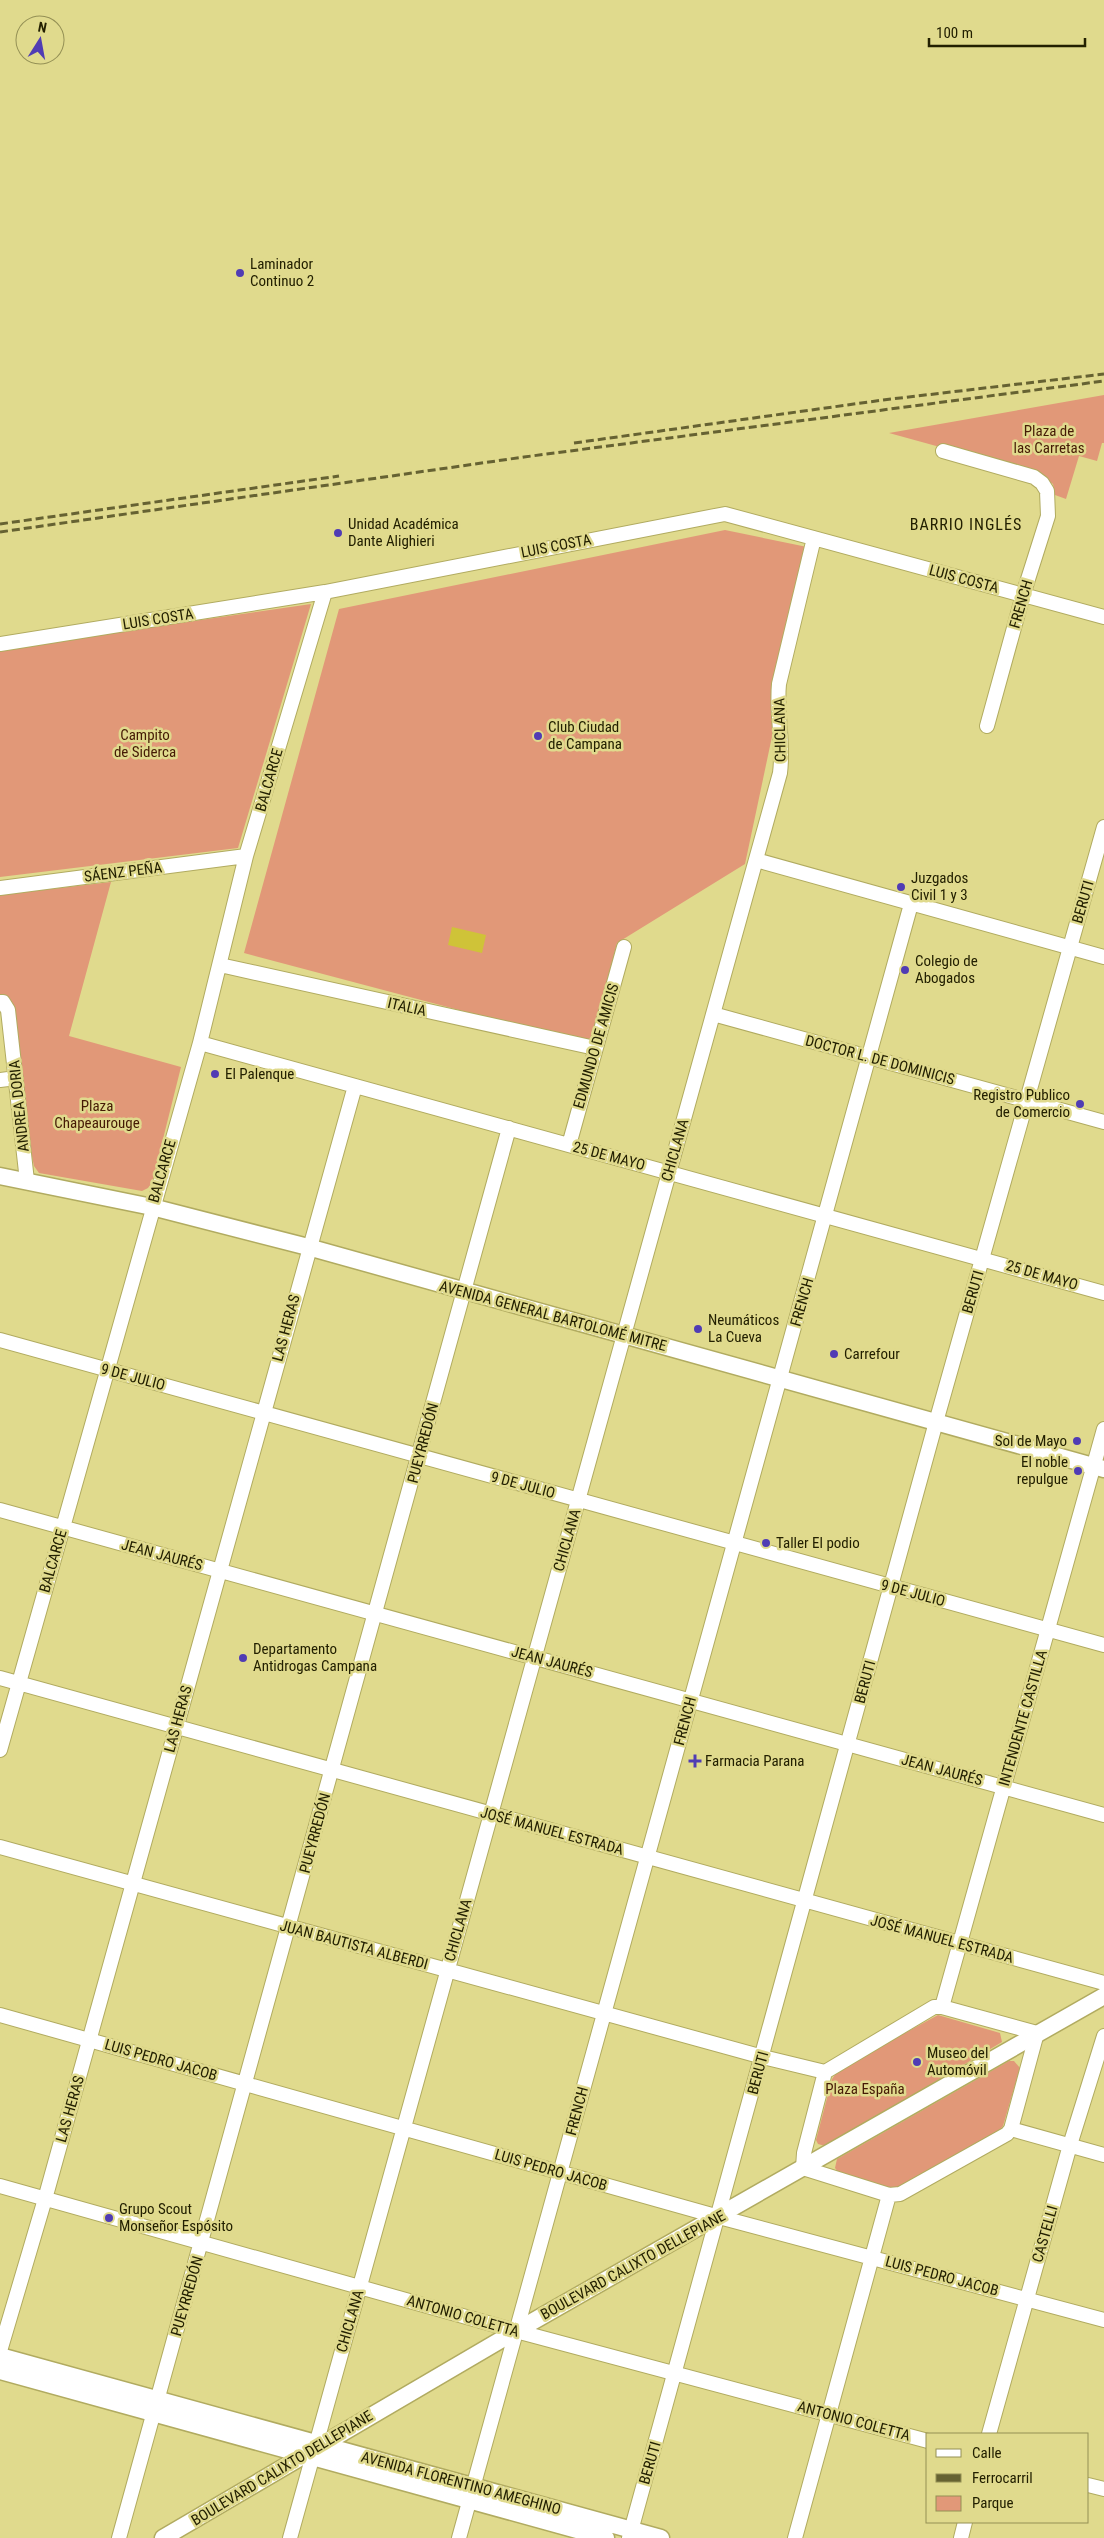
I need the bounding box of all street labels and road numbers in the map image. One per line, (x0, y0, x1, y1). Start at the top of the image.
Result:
street label: LUIS COSTA (519, 530, 593, 562)
street label: LUIS COSTA (927, 561, 1001, 597)
street label: FRENCH (1005, 578, 1037, 630)
street label: LUIS COSTA (121, 604, 195, 633)
street label: CHICLANA (770, 697, 790, 762)
street label: BALCARCE (251, 746, 287, 814)
street label: SÁENZ PEÑA (83, 858, 163, 886)
street label: BERUTI (1068, 879, 1098, 925)
street label: EDMUNDO DE AMICIS (570, 981, 623, 1111)
street label: ITALIA (386, 994, 428, 1020)
street label: DOCTOR L. DE DOMINICIS (803, 1031, 957, 1089)
street label: ANDREA DORIA (5, 1059, 33, 1153)
street label: CHICLANA (658, 1116, 693, 1183)
street label: BALCARCE (144, 1137, 180, 1205)
street label: 25 DE MAYO (571, 1138, 647, 1174)
street label: 25 DE MAYO (1004, 1256, 1080, 1294)
street label: BERUTI (958, 1269, 988, 1315)
street label: FRENCH (786, 1276, 818, 1328)
street label: AVENIDA GENERAL BARTOLOMÉ MITRE (437, 1277, 669, 1355)
street label: LAS HERAS (268, 1292, 304, 1363)
street label: 9 DE JULIO (99, 1360, 167, 1394)
street label: PUEYRREDÓN (404, 1401, 442, 1485)
street label: 9 DE JULIO (489, 1468, 557, 1502)
street label: CHICLANA (550, 1506, 585, 1573)
street label: BALCARCE (35, 1527, 71, 1595)
street label: JEAN JAURÉS (119, 1536, 205, 1575)
street label: 9 DE JULIO (879, 1576, 947, 1610)
street label: JEAN JAURÉS (509, 1643, 595, 1682)
street label: INTENDENTE CASTILLA (995, 1648, 1051, 1788)
street label: BERUTI (851, 1659, 879, 1705)
street label: LAS HERAS (160, 1683, 196, 1754)
street label: FRENCH (670, 1695, 700, 1747)
street label: JEAN JAURÉS (899, 1751, 985, 1790)
street label: PUEYRREDÓN (296, 1791, 334, 1875)
street label: JOSÉ MANUEL ESTRADA (478, 1803, 626, 1859)
street label: CHICLANA (441, 1896, 476, 1963)
street label: JOSÉ MANUEL ESTRADA (868, 1911, 1016, 1967)
street label: JUAN BAUTISTA ALBERDI (278, 1917, 430, 1973)
street label: LUIS PEDRO JACOB (103, 2035, 219, 2085)
street label: BERUTI (744, 2050, 772, 2096)
street label: LAS HERAS (52, 2073, 88, 2144)
street label: FRENCH (562, 2085, 592, 2137)
street label: LUIS PEDRO JACOB (493, 2145, 609, 2195)
street label: CASTELLI (1028, 2204, 1062, 2264)
street label: BOULEVARD CALIXTO DELLEPIANE (537, 2207, 729, 2323)
street label: LUIS PEDRO JACOB (884, 2252, 1000, 2300)
street label: PUEYRREDÓN (167, 2254, 207, 2338)
street label: CHICLANA (333, 2287, 368, 2354)
street label: ANTONIO COLETTA (405, 2291, 522, 2341)
street label: ANTONIO COLETTA (796, 2397, 913, 2445)
street label: BOULEVARD CALIXTO DELLEPIANE (188, 2407, 376, 2529)
street label: BERUTI (635, 2440, 665, 2486)
street label: AVENIDA FLORENTINO AMEGHINO (359, 2448, 563, 2518)

